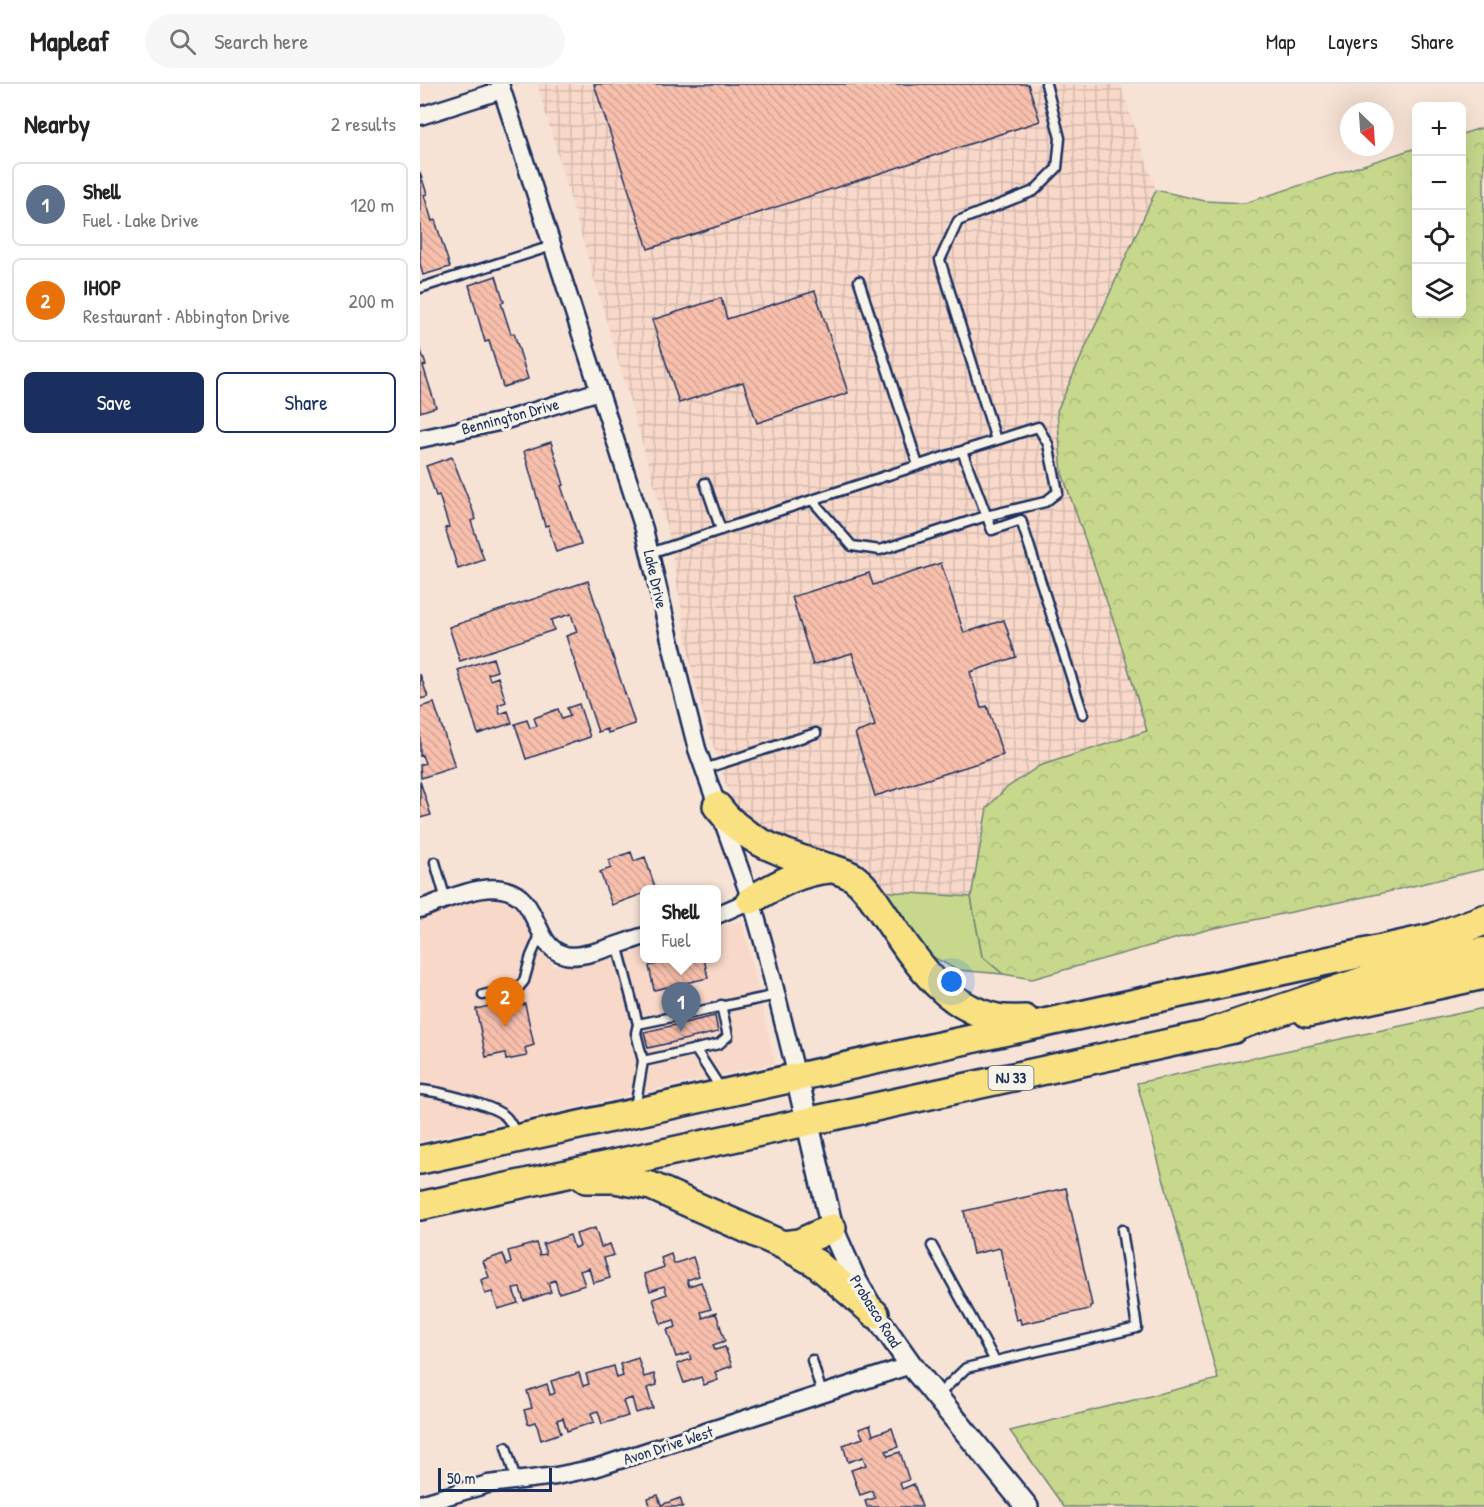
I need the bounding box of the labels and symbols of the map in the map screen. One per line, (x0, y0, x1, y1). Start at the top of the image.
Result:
north arrow (1340, 102, 1394, 156)
street label: Bennington Drive (459, 392, 562, 440)
street label: Lake Drive (639, 548, 673, 611)
your location (937, 967, 966, 996)
pin: 2 (486, 978, 524, 1027)
pin: 1 (662, 982, 700, 1032)
road number: NJ 33 (988, 1066, 1034, 1090)
street label: Probasco Road (845, 1270, 907, 1352)
street label: Avon Drive West (620, 1420, 716, 1470)
scale bar (438, 1465, 552, 1492)

